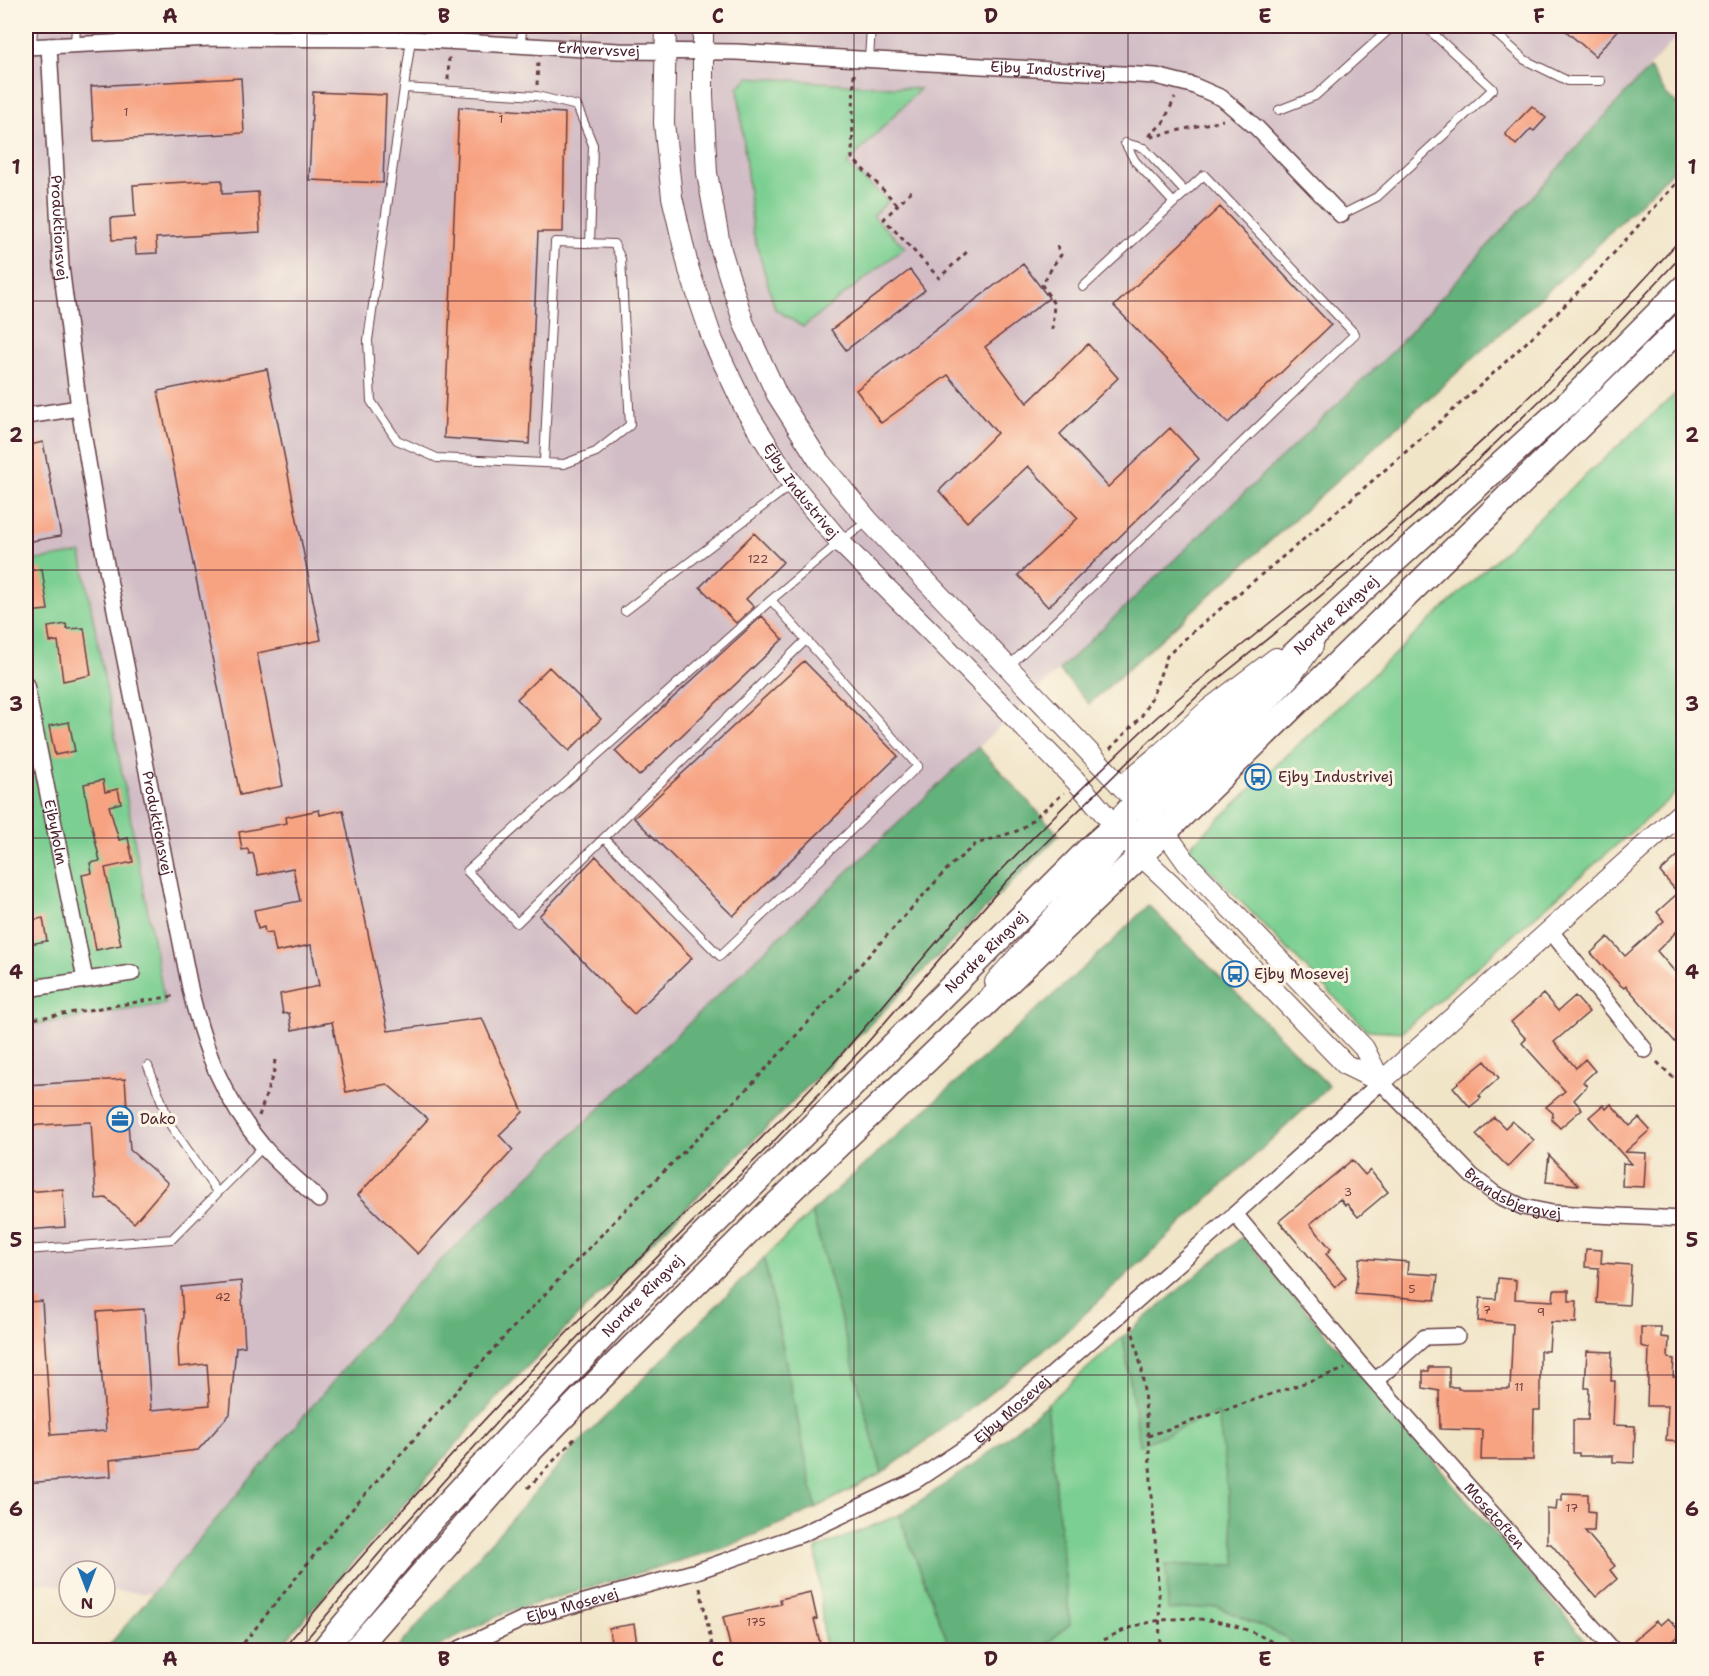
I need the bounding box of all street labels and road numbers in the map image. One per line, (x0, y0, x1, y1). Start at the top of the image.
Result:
street label: Erhvervsvej (557, 37, 640, 61)
street label: Ejby Industrivej (990, 57, 1106, 83)
street label: Produktionsvej (46, 174, 73, 282)
street label: Ejby Industrivej (759, 439, 843, 543)
street label: Nordre Ringvej (1289, 571, 1382, 659)
street label: Produktionsvej (137, 769, 177, 877)
street label: Ejbyholm (39, 798, 72, 867)
street label: Nordre Ringvej (940, 907, 1031, 998)
street label: Brandsbjergvej (1459, 1163, 1561, 1223)
street label: Nordre Ringvej (597, 1250, 688, 1342)
street label: Ejby Mosevej (970, 1371, 1054, 1449)
street label: Mosetoften (1459, 1478, 1529, 1553)
street label: Ejby Mosevej (524, 1583, 621, 1628)

